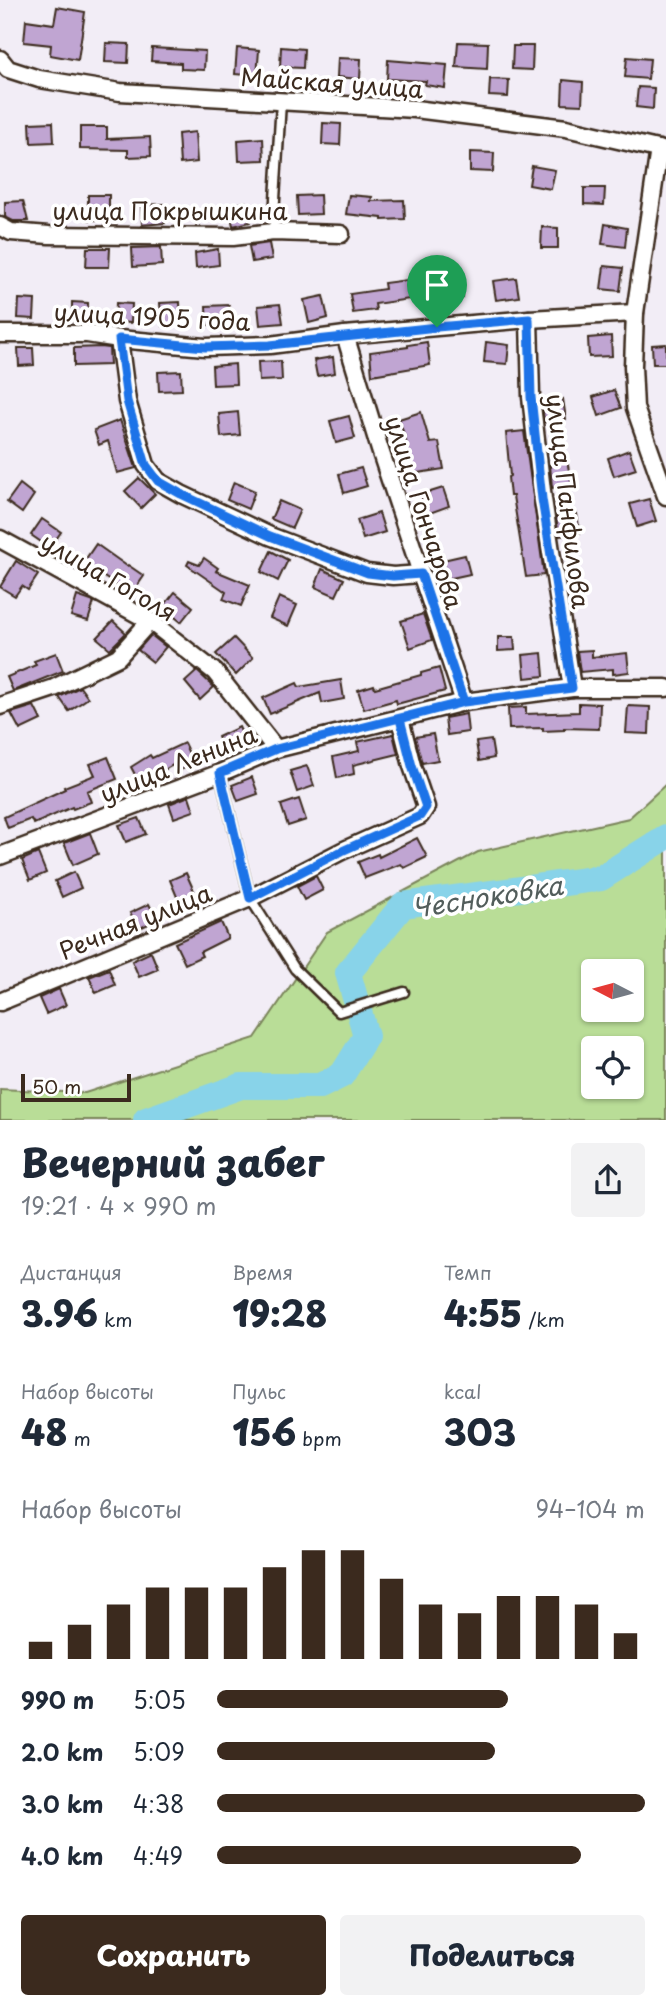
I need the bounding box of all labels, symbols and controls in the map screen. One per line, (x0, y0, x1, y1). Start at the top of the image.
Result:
street label: Майская улица (239, 58, 425, 106)
street label: улица Покрышкина (52, 192, 288, 228)
pin (407, 255, 467, 327)
icon: arrive (418, 266, 456, 304)
street label: улица 1905 года (53, 293, 251, 339)
street label: улица Панфилова (538, 391, 600, 611)
street label: улица Гончарова (377, 411, 473, 613)
street label: улица Гоголя (35, 523, 183, 629)
street label: улица Ленина (94, 715, 262, 811)
water label: Чесноковка (408, 865, 566, 927)
street label: Речная улица (53, 874, 217, 968)
north arrow (581, 959, 644, 1022)
map controls (581, 959, 644, 1099)
button: locate (581, 1036, 644, 1099)
scale bar (21, 1071, 131, 1103)
text: 50 m (32, 1072, 81, 1100)
text: Вечерний забег (21, 1133, 324, 1190)
button: share (571, 1143, 645, 1217)
text: 19:21 · 4 × 990 m (21, 1188, 217, 1223)
text: Дистанция (21, 1258, 122, 1286)
text: Время (232, 1258, 293, 1286)
text: Темп (444, 1258, 492, 1286)
text: 3.96 (21, 1286, 98, 1339)
text: 19:28 (232, 1286, 327, 1339)
text: 4:55 (444, 1286, 522, 1339)
text: km (98, 1305, 133, 1333)
text: /km (522, 1305, 565, 1333)
text: Набор высоты (21, 1377, 154, 1405)
text: Пульс (232, 1377, 286, 1405)
text: kcal (444, 1377, 482, 1405)
text: 48 (21, 1405, 67, 1458)
text: 156 (232, 1405, 296, 1458)
text: 303 (444, 1405, 516, 1458)
text: m (67, 1424, 91, 1452)
text: bpm (296, 1424, 342, 1452)
text: Набор высоты (21, 1491, 182, 1526)
text: 94–104 m (536, 1491, 645, 1526)
text: 990 m (21, 1682, 94, 1717)
text: 5:05 (133, 1682, 186, 1717)
text: 2.0 km (21, 1734, 103, 1769)
text: 5:09 (133, 1734, 185, 1769)
text: 3.0 km (21, 1786, 103, 1821)
text: 4:38 (133, 1786, 184, 1821)
text: 4.0 km (21, 1838, 104, 1873)
text: 4:49 (133, 1838, 183, 1873)
button: Сохранить (21, 1915, 326, 1995)
button: Поделиться (340, 1915, 645, 1995)

